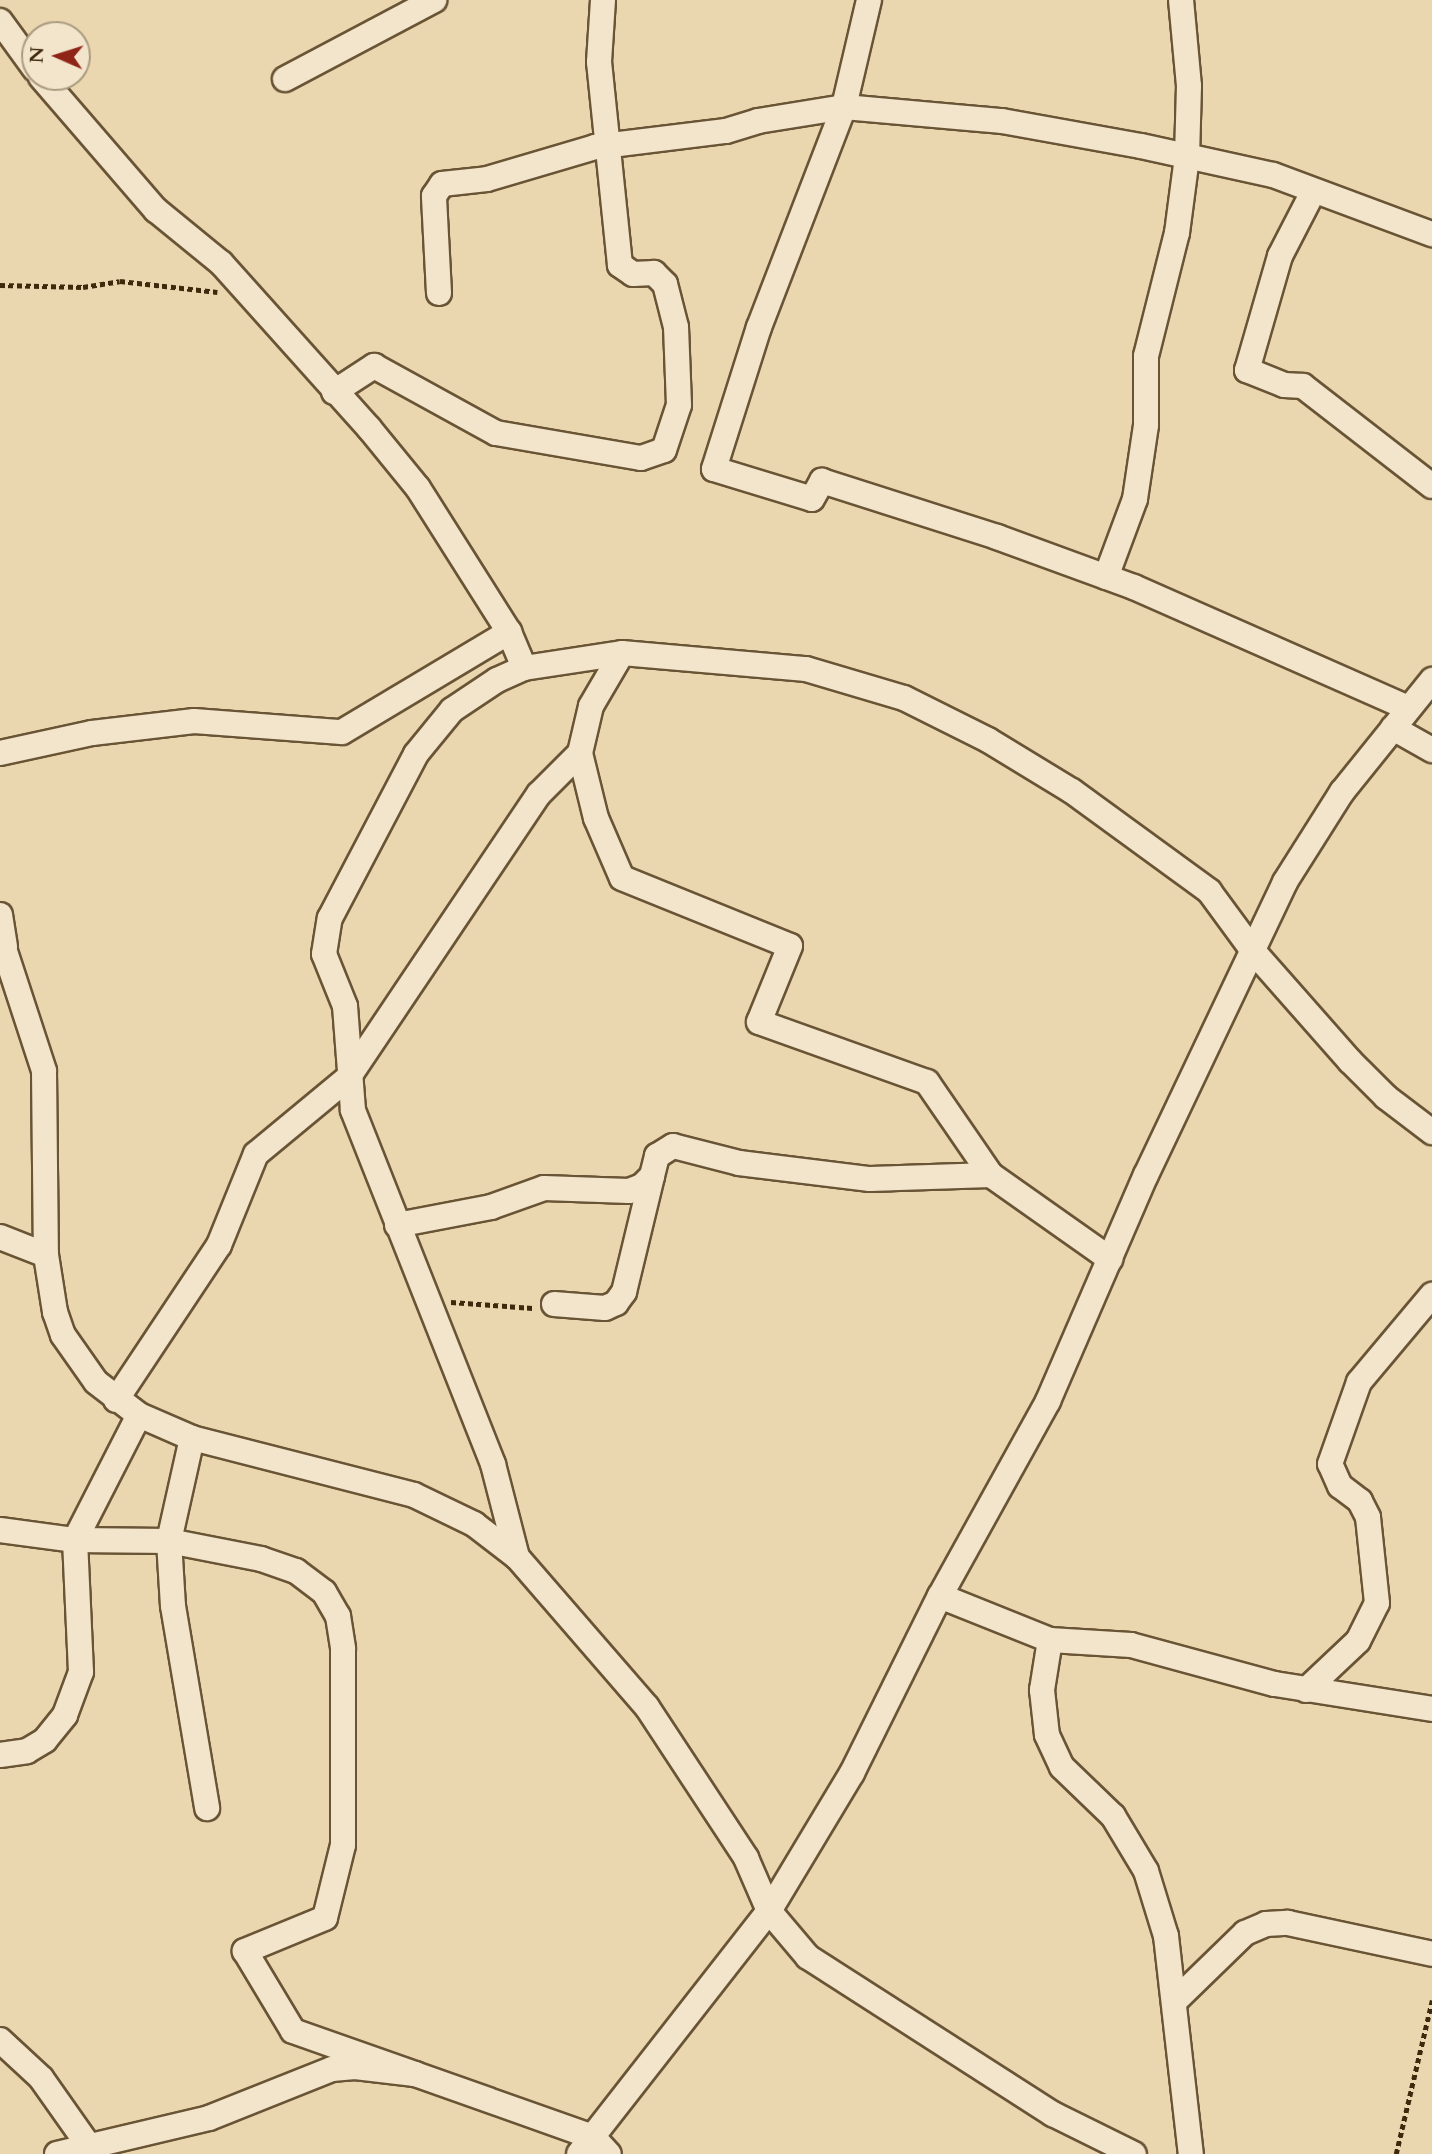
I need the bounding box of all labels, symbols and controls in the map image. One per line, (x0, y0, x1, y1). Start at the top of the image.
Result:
north arrow (21, 21, 91, 91)
text: N (24, 46, 50, 64)

